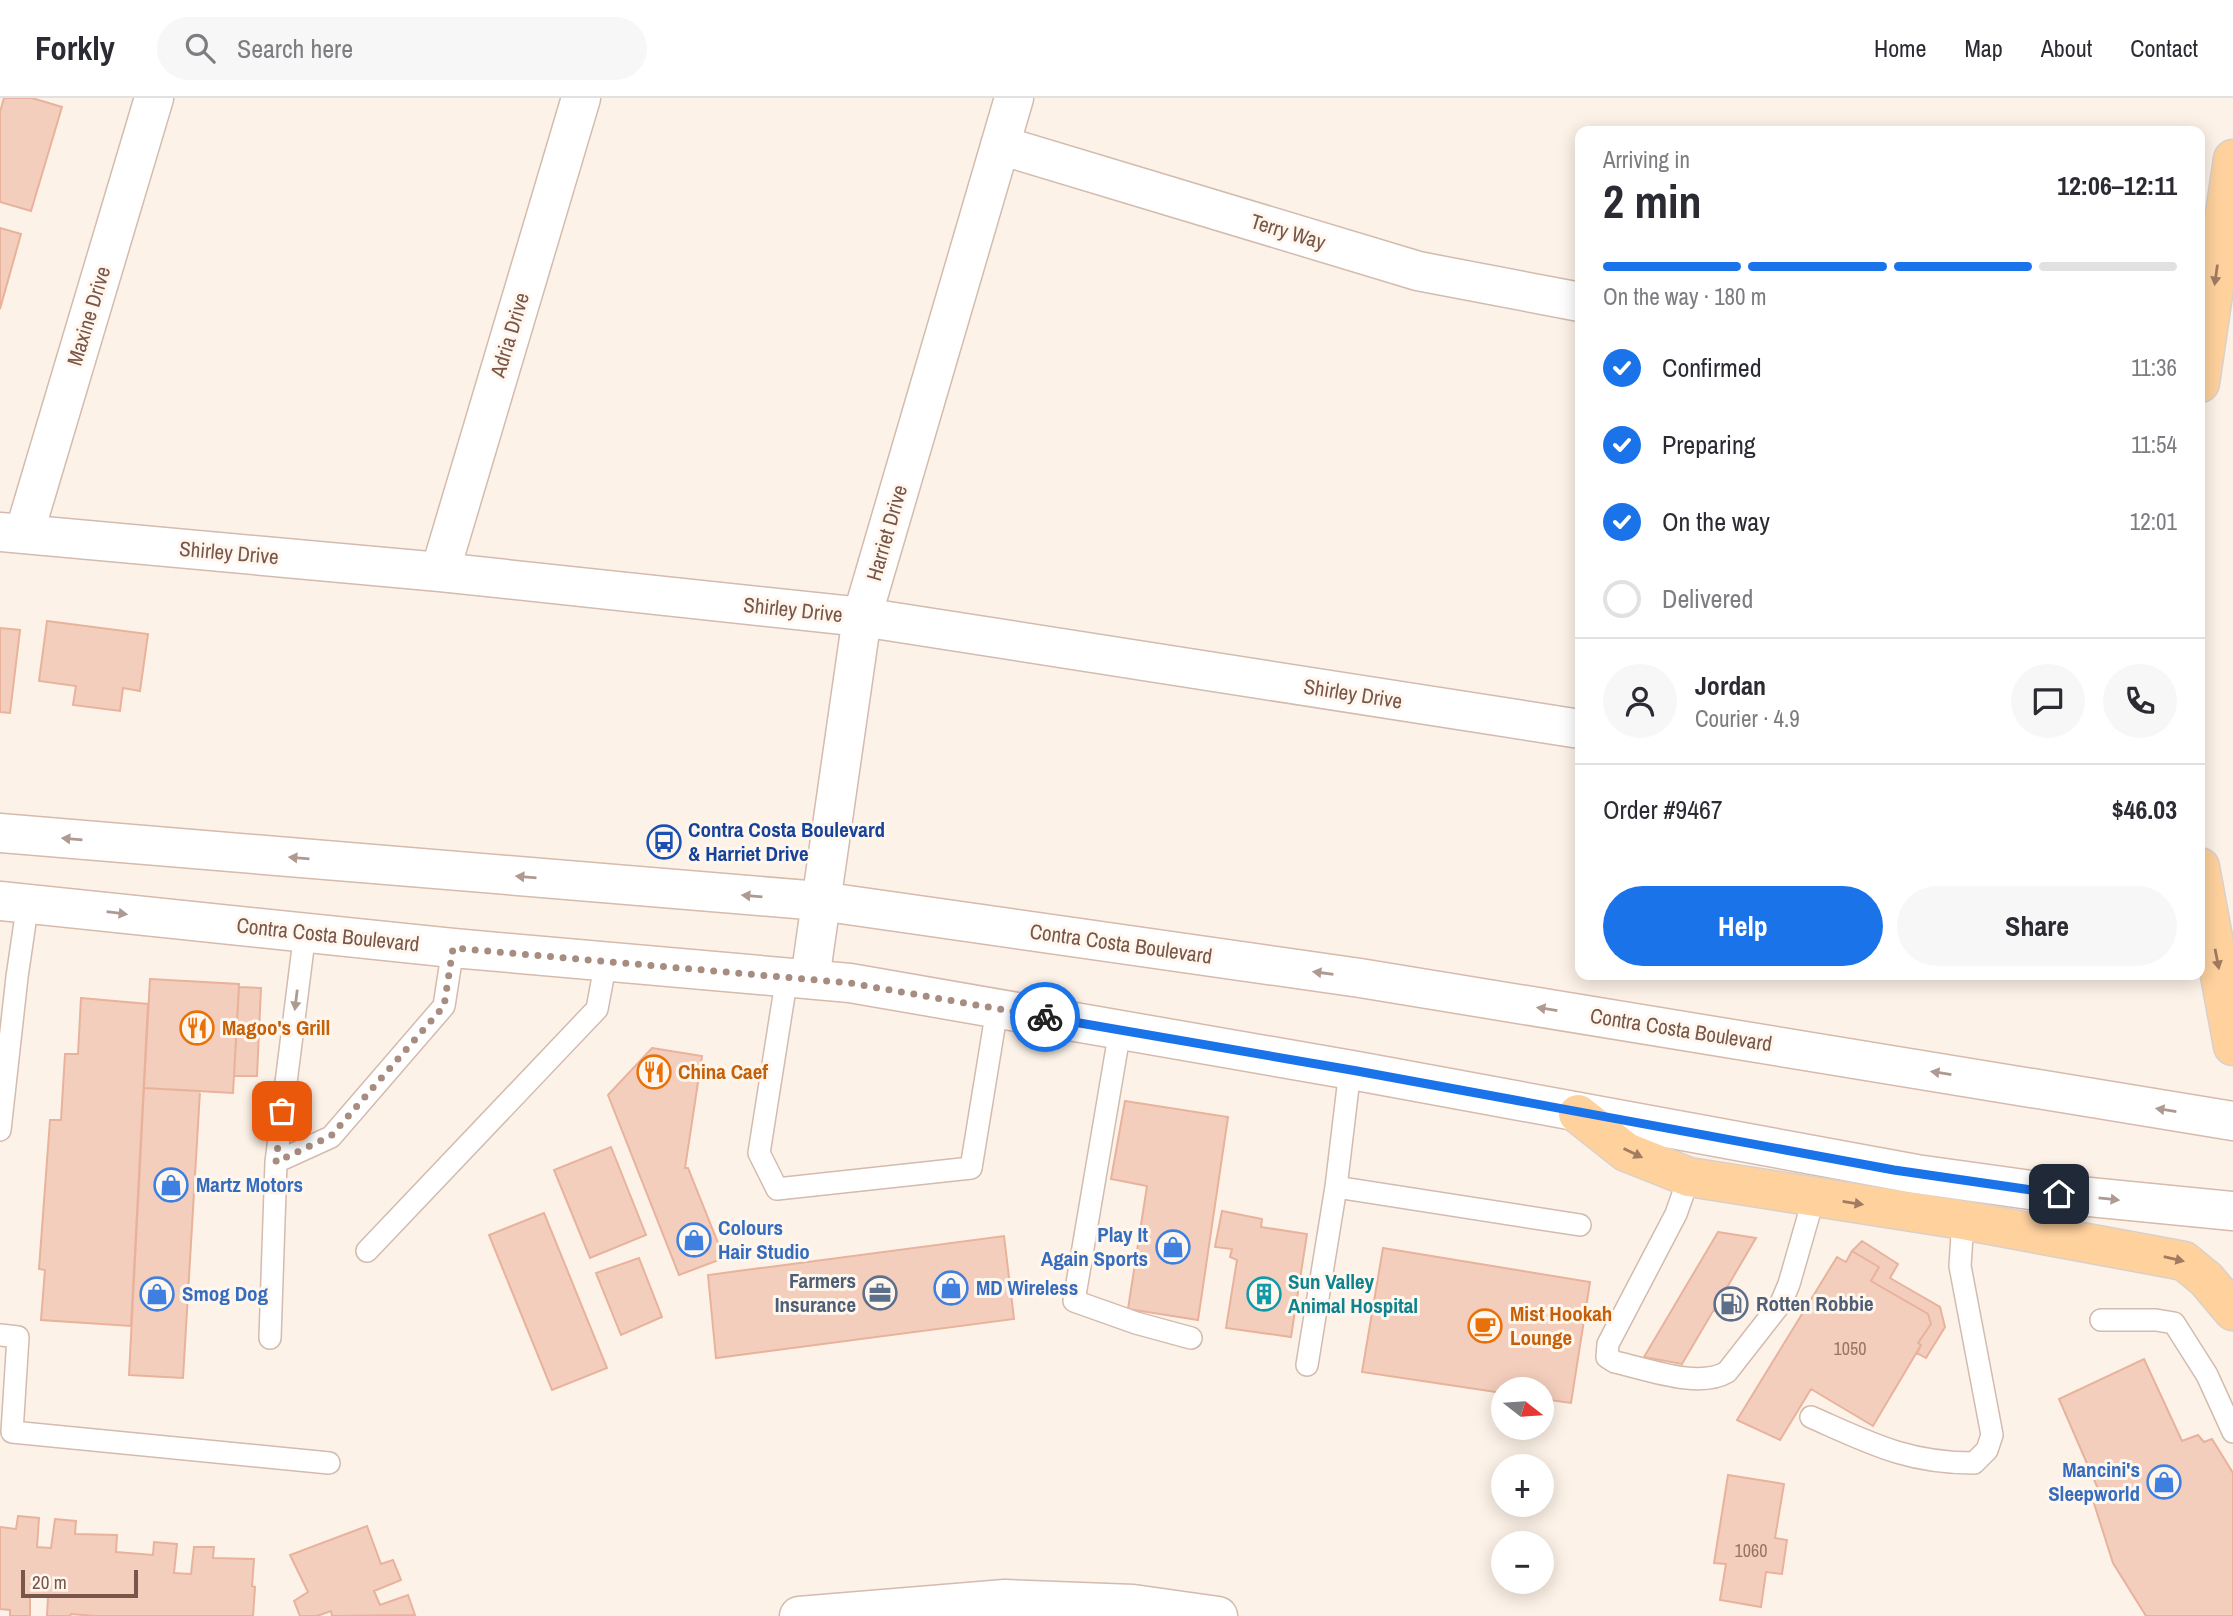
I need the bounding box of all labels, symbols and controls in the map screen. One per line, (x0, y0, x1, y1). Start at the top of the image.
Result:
search box (157, 17, 647, 80)
text: Forkly (35, 26, 115, 70)
icon: search (181, 29, 219, 67)
text: Search here (237, 31, 353, 66)
text: Home (1874, 32, 1926, 64)
text: Map (1964, 32, 2003, 64)
text: About (2041, 32, 2092, 64)
text: Contact (2130, 32, 2198, 64)
text: Arriving in (1603, 144, 1690, 175)
text: 12:06–12:11 (2057, 168, 2177, 203)
text: 2 min (1603, 170, 1702, 232)
street label: Terry Way (1247, 206, 1330, 257)
street label: Maxine Drive (60, 263, 117, 369)
one-way arrow (2210, 264, 2221, 286)
text: On the way · 180 m (1603, 281, 1767, 312)
street label: Adria Drive (483, 289, 536, 382)
icon: check (1603, 349, 1641, 387)
text: Confirmed (1662, 350, 1762, 385)
text: 11:36 (2131, 352, 2177, 383)
icon: check (1603, 426, 1641, 464)
text: Preparing (1662, 427, 1756, 462)
text: 11:54 (2131, 429, 2177, 460)
street label: Harriet Drive (859, 481, 914, 584)
icon: check (1603, 503, 1641, 541)
text: On the way (1662, 504, 1770, 539)
text: 12:01 (2130, 506, 2177, 537)
street label: Shirley Drive (178, 534, 280, 571)
text: Delivered (1662, 581, 1753, 616)
street label: Shirley Drive (742, 590, 844, 629)
button: person (1603, 664, 1677, 738)
button: chat (2011, 664, 2085, 738)
button: phone (2103, 664, 2177, 738)
text: Jordan (1695, 668, 1766, 703)
street label: Shirley Drive (1302, 671, 1404, 716)
text: Courier · 4.9 (1695, 703, 1800, 734)
text: Order #9467 (1603, 792, 1723, 827)
text: $46.03 (2112, 792, 2177, 827)
place label: Contra Costa Boulevard & Harriet Drive (688, 815, 885, 868)
bus stop icon: Contra Costa Boulevard & Harriet Drive (645, 823, 683, 861)
one-way arrow (61, 833, 83, 844)
one-way arrow (288, 852, 310, 863)
one-way arrow (514, 871, 536, 882)
button: Help (1603, 886, 1883, 966)
button: Share (1897, 886, 2177, 966)
one-way arrow (741, 890, 763, 901)
one-way arrow (106, 908, 128, 919)
street label: Contra Costa Boulevard (235, 910, 421, 959)
street label: Contra Costa Boulevard (1028, 916, 1214, 971)
one-way arrow (2211, 948, 2222, 970)
one-way arrow (1312, 967, 1334, 978)
courier (1010, 982, 1080, 1052)
one-way arrow (290, 989, 301, 1011)
icon: bike (1026, 998, 1064, 1036)
street label: Contra Costa Boulevard (1588, 1001, 1774, 1058)
one-way arrow (1536, 1003, 1558, 1014)
restaurant icon: Magoo's Grill (178, 1009, 216, 1047)
place label: Magoo's Grill (222, 1013, 330, 1042)
restaurant icon: China Caef (635, 1053, 673, 1091)
place label: China Caef (678, 1057, 768, 1086)
one-way arrow (1930, 1067, 1952, 1078)
pin (252, 1081, 312, 1141)
icon: bag (263, 1092, 301, 1130)
one-way arrow (2155, 1104, 2177, 1115)
one-way arrow (1623, 1148, 1643, 1159)
pin (2029, 1164, 2089, 1224)
shop icon: Martz Motors (152, 1166, 190, 1204)
place label: Martz Motors (196, 1170, 303, 1199)
icon: home (2040, 1175, 2078, 1213)
one-way arrow (2098, 1193, 2120, 1204)
one-way arrow (1843, 1198, 1865, 1209)
place label: Colours Hair Studio (718, 1213, 810, 1266)
place label: Play It Again Sports (1041, 1220, 1148, 1273)
shop icon: Colours Hair Studio (675, 1221, 713, 1259)
shop icon: Play It Again Sports (1154, 1228, 1192, 1266)
one-way arrow (2163, 1254, 2185, 1265)
place label: Farmers Insurance (775, 1266, 856, 1319)
place label: Sun Valley Animal Hospital (1288, 1267, 1418, 1320)
shop icon: MD Wireless (932, 1269, 970, 1307)
place label: MD Wireless (976, 1273, 1078, 1302)
office icon: Farmers Insurance (861, 1274, 899, 1312)
shop icon: Smog Dog (138, 1275, 176, 1313)
building icon: Sun Valley Animal Hospital (1245, 1275, 1283, 1313)
place label: Smog Dog (182, 1279, 269, 1308)
fuel station icon: Rotten Robbie (1712, 1285, 1750, 1323)
place label: Rotten Robbie (1756, 1289, 1874, 1318)
place label: Mist Hookah Lounge (1510, 1299, 1612, 1352)
cafe icon: Mist Hookah Lounge (1466, 1307, 1504, 1345)
house number: 1050 (1834, 1336, 1866, 1361)
north arrow (1491, 1377, 1554, 1440)
map controls (1491, 1377, 1554, 1594)
button: + (1491, 1454, 1554, 1517)
place label: Mancini's Sleepworld (2048, 1455, 2140, 1508)
shop icon: Mancini's Sleepworld (2145, 1463, 2183, 1501)
button: − (1491, 1531, 1554, 1594)
house number: 1060 (1735, 1538, 1767, 1563)
scale bar (21, 1567, 138, 1599)
text: 20 m (32, 1569, 67, 1595)

